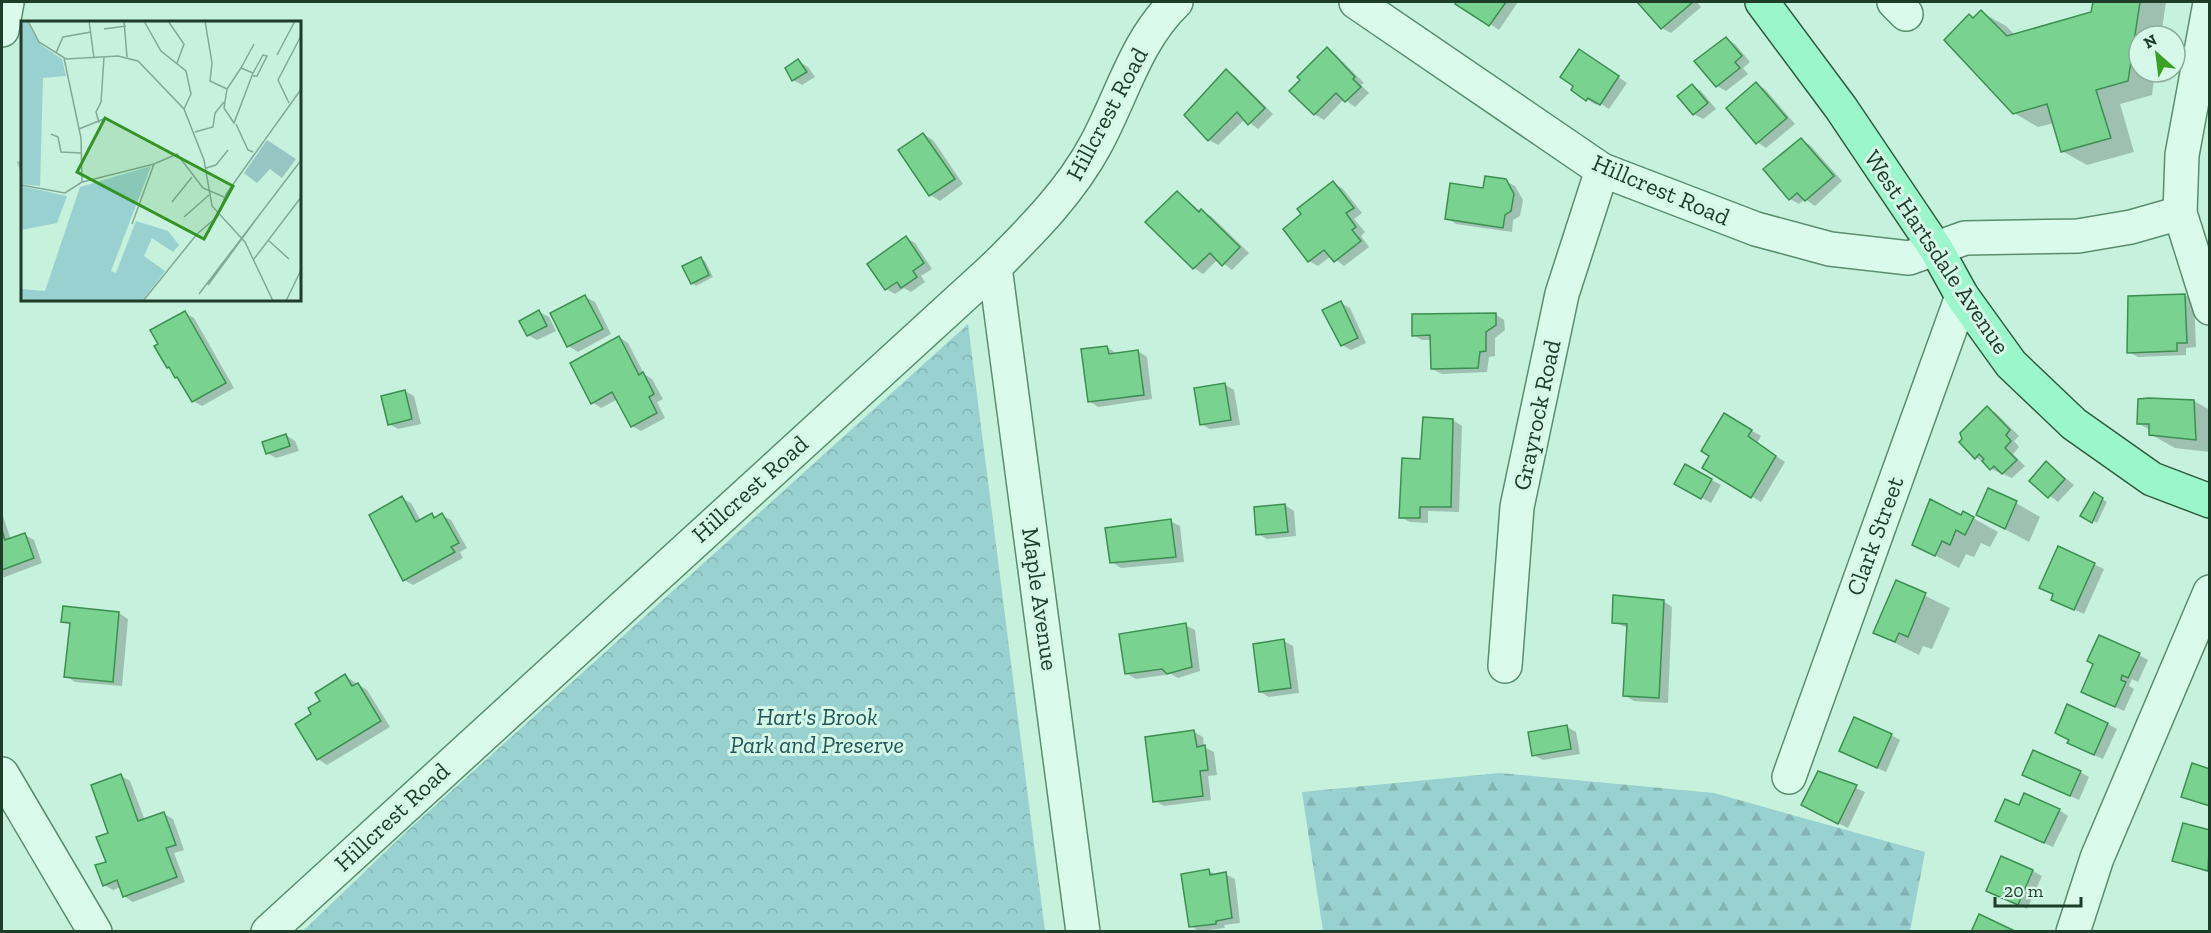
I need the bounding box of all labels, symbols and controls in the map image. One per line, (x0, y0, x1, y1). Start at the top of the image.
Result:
inset map (21, 21, 302, 302)
north arrow (2127, 24, 2187, 84)
text: N (2140, 30, 2160, 52)
street label: Hillcrest Road (1059, 42, 1154, 185)
street label: West Hartsdale Avenue (1858, 144, 2016, 359)
street label: Hillcrest Road (1588, 148, 1734, 232)
street label: Grayrock Road (1506, 337, 1567, 493)
street label: Hillcrest Road (686, 429, 814, 548)
street label: Clark Street (1840, 472, 1909, 599)
street label: Maple Avenue (1016, 526, 1065, 672)
park label: Hart's Brook Park and Preserve (730, 702, 904, 759)
street label: Hillcrest Road (328, 756, 455, 877)
scale bar (1995, 870, 2080, 908)
text: 20 m (2004, 880, 2044, 902)

